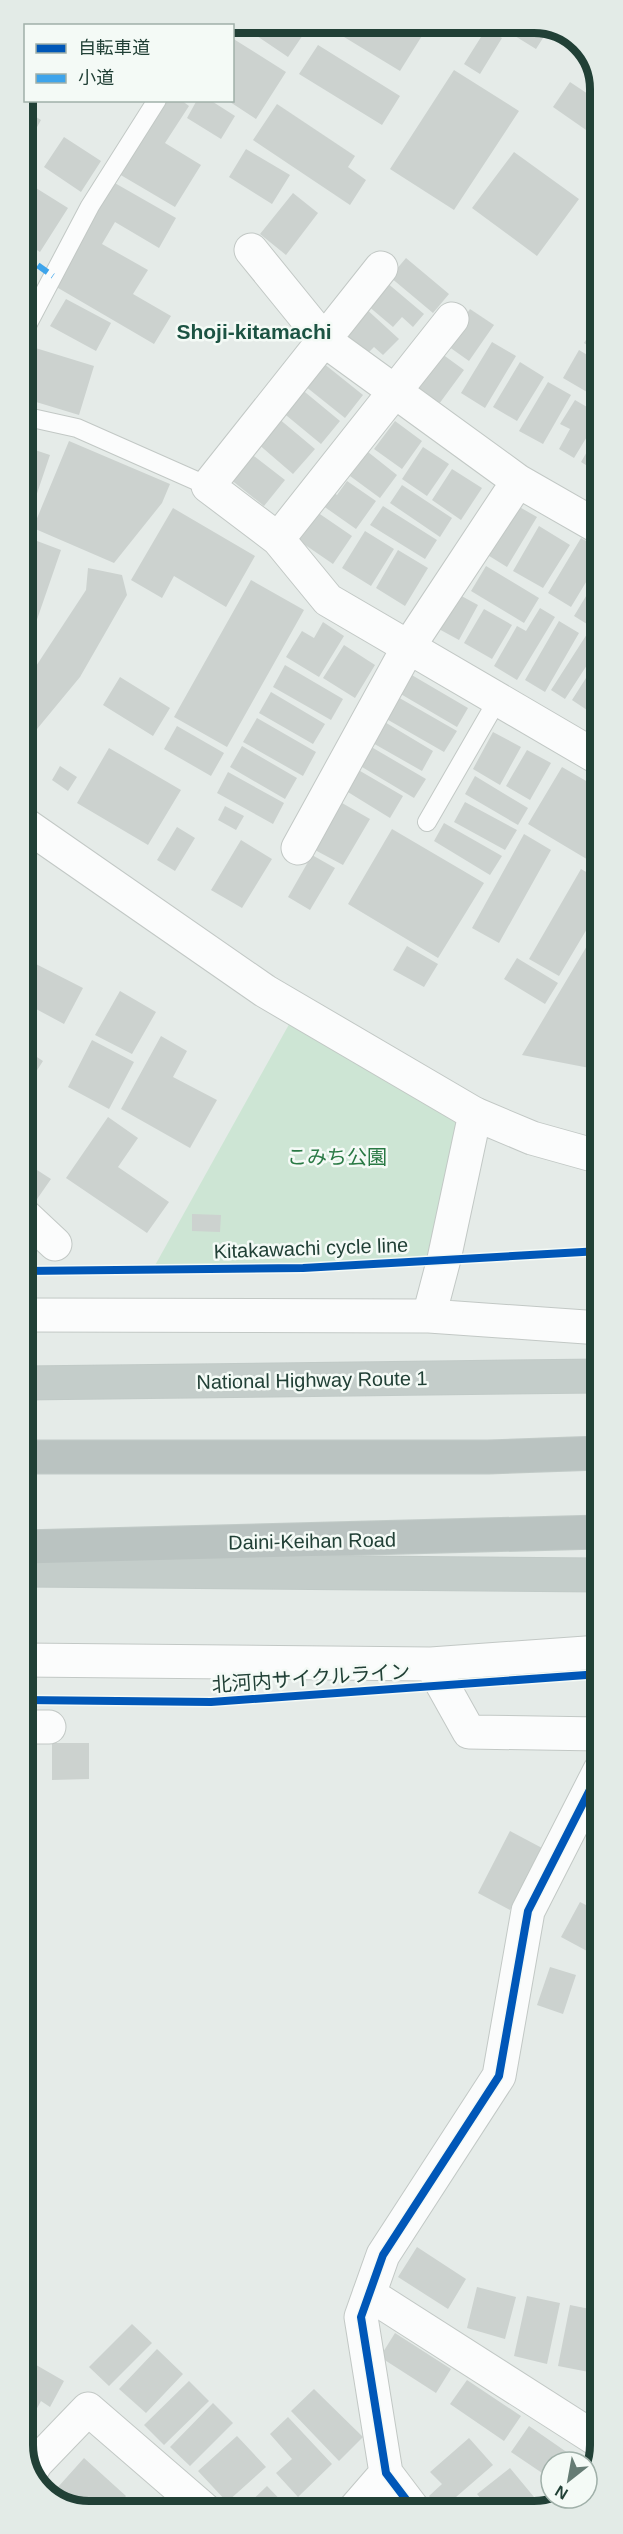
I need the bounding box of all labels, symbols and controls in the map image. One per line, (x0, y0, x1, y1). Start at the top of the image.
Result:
legend (24, 24, 234, 102)
text: 自転車道 (78, 38, 150, 58)
text: 小道 (78, 68, 114, 88)
district label: Shoji-kitamachi (176, 320, 332, 343)
park label: こみち公園 (287, 1146, 387, 1168)
street label: Kitakawachi cycle line (213, 1234, 409, 1262)
street label: National Highway Route 1 (196, 1367, 428, 1393)
street label: Daini-Keihan Road (228, 1529, 396, 1553)
street label: 北河内サイクルライン (211, 1660, 411, 1696)
north arrow (539, 2450, 599, 2510)
text: N (552, 2482, 571, 2503)

